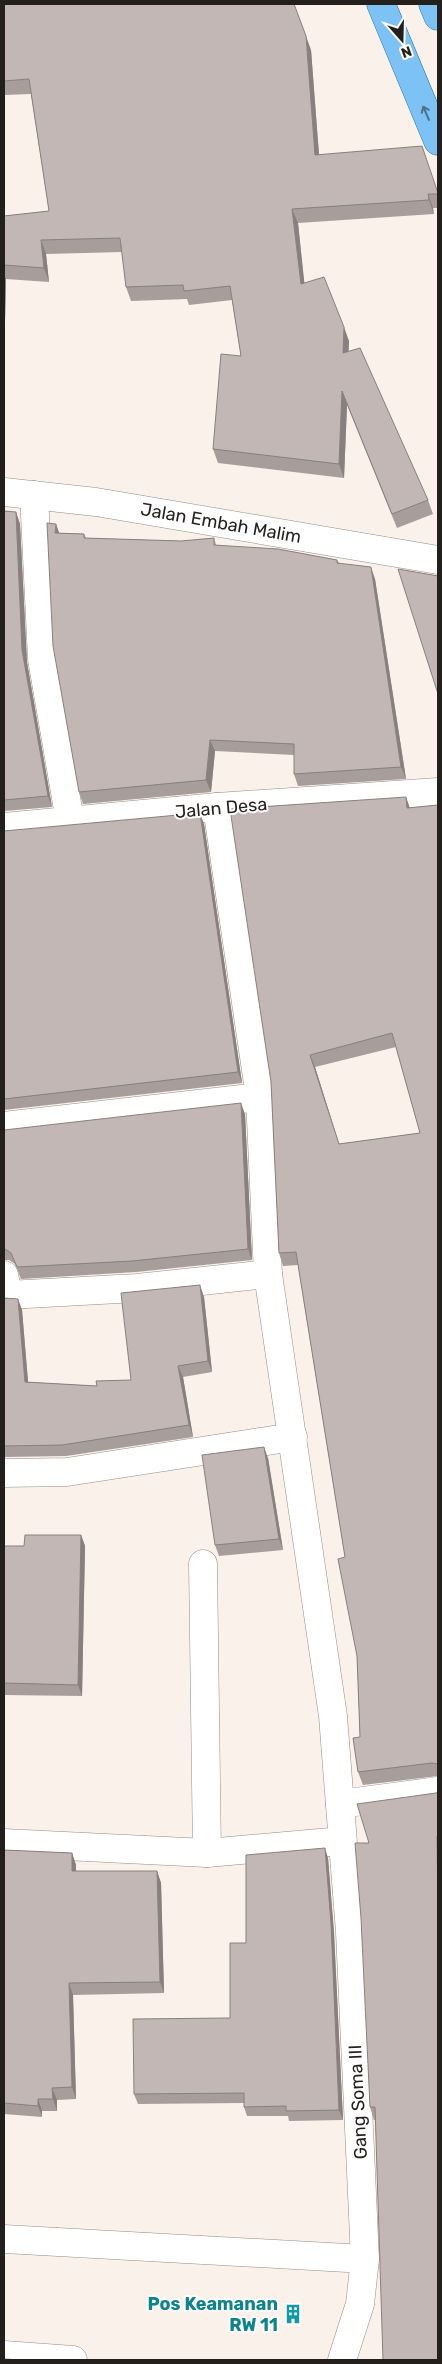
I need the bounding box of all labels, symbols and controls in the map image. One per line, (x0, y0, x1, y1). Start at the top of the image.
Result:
north arrow (377, 15, 427, 65)
text: N (399, 42, 414, 61)
one-way arrow (421, 106, 431, 121)
street label: Jalan Embah Malim (139, 498, 303, 548)
street label: Jalan Desa (174, 793, 268, 823)
street label: Gang Soma III (344, 2044, 372, 2160)
place label: Pos Keamanan RW 11 (148, 2293, 278, 2336)
building icon: Pos Keamanan RW 11 (282, 2303, 304, 2325)

